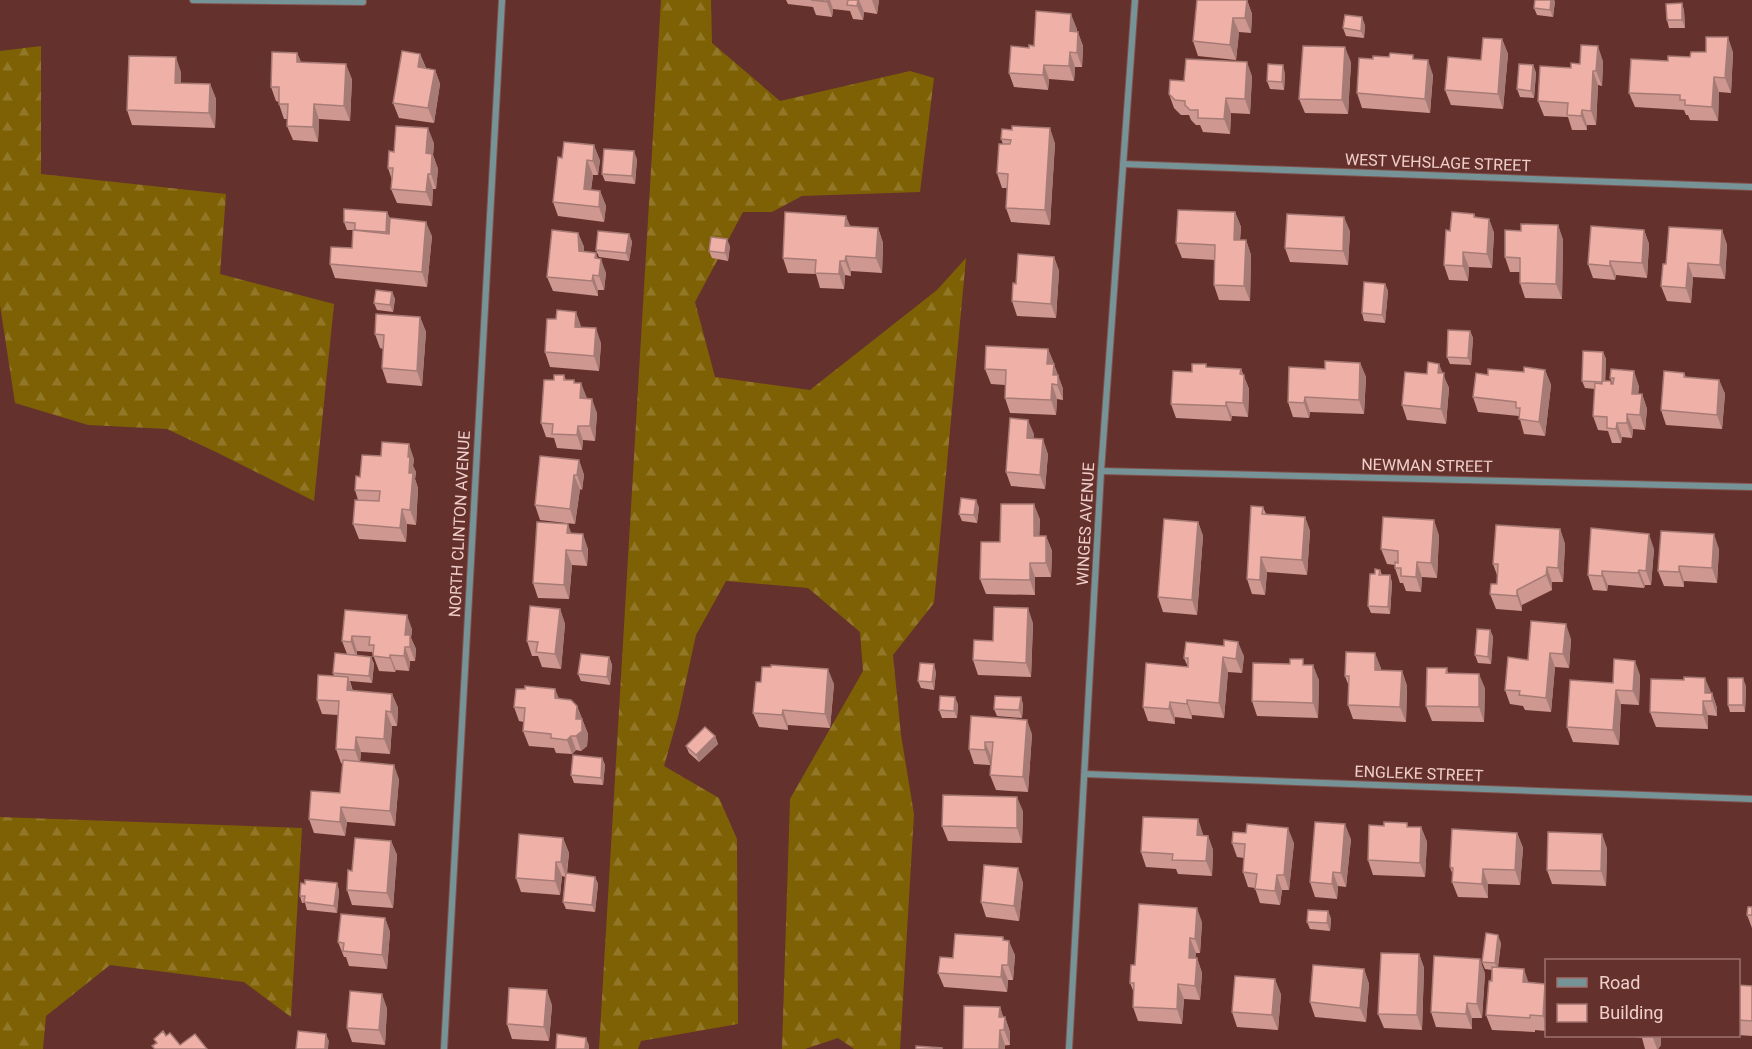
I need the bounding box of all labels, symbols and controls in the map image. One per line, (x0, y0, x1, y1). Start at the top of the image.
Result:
street label: WEST VEHSLAGE STREET (1345, 150, 1532, 175)
street label: NORTH CLINTON AVENUE (445, 430, 474, 618)
street label: NEWMAN STREET (1361, 455, 1493, 476)
street label: WINGES AVENUE (1073, 462, 1098, 586)
street label: ENGLEKE STREET (1354, 762, 1484, 785)
legend (1545, 959, 1740, 1037)
text: Road (1599, 972, 1640, 993)
text: Building (1599, 1002, 1663, 1023)

